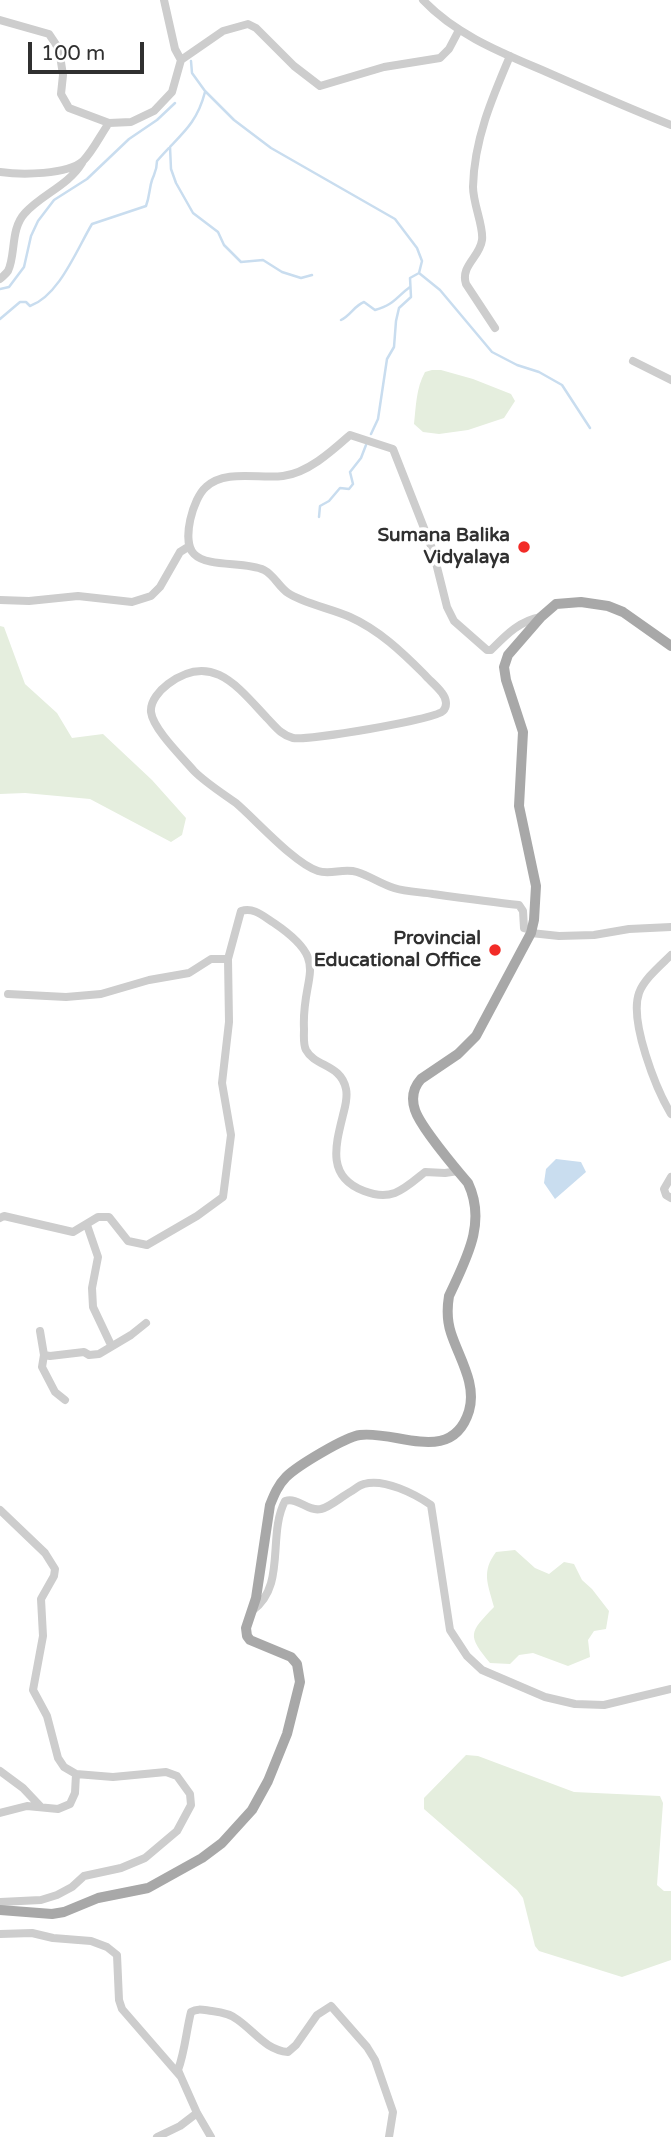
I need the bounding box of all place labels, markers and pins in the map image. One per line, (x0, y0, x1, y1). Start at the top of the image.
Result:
place label: Sumana Balika Vidyalaya (377, 525, 510, 569)
marker: Sumana Balika Vidyalaya (516, 539, 532, 555)
place label: Provincial Educational Office (314, 928, 481, 972)
marker: Provincial Educational Office (487, 942, 503, 958)

